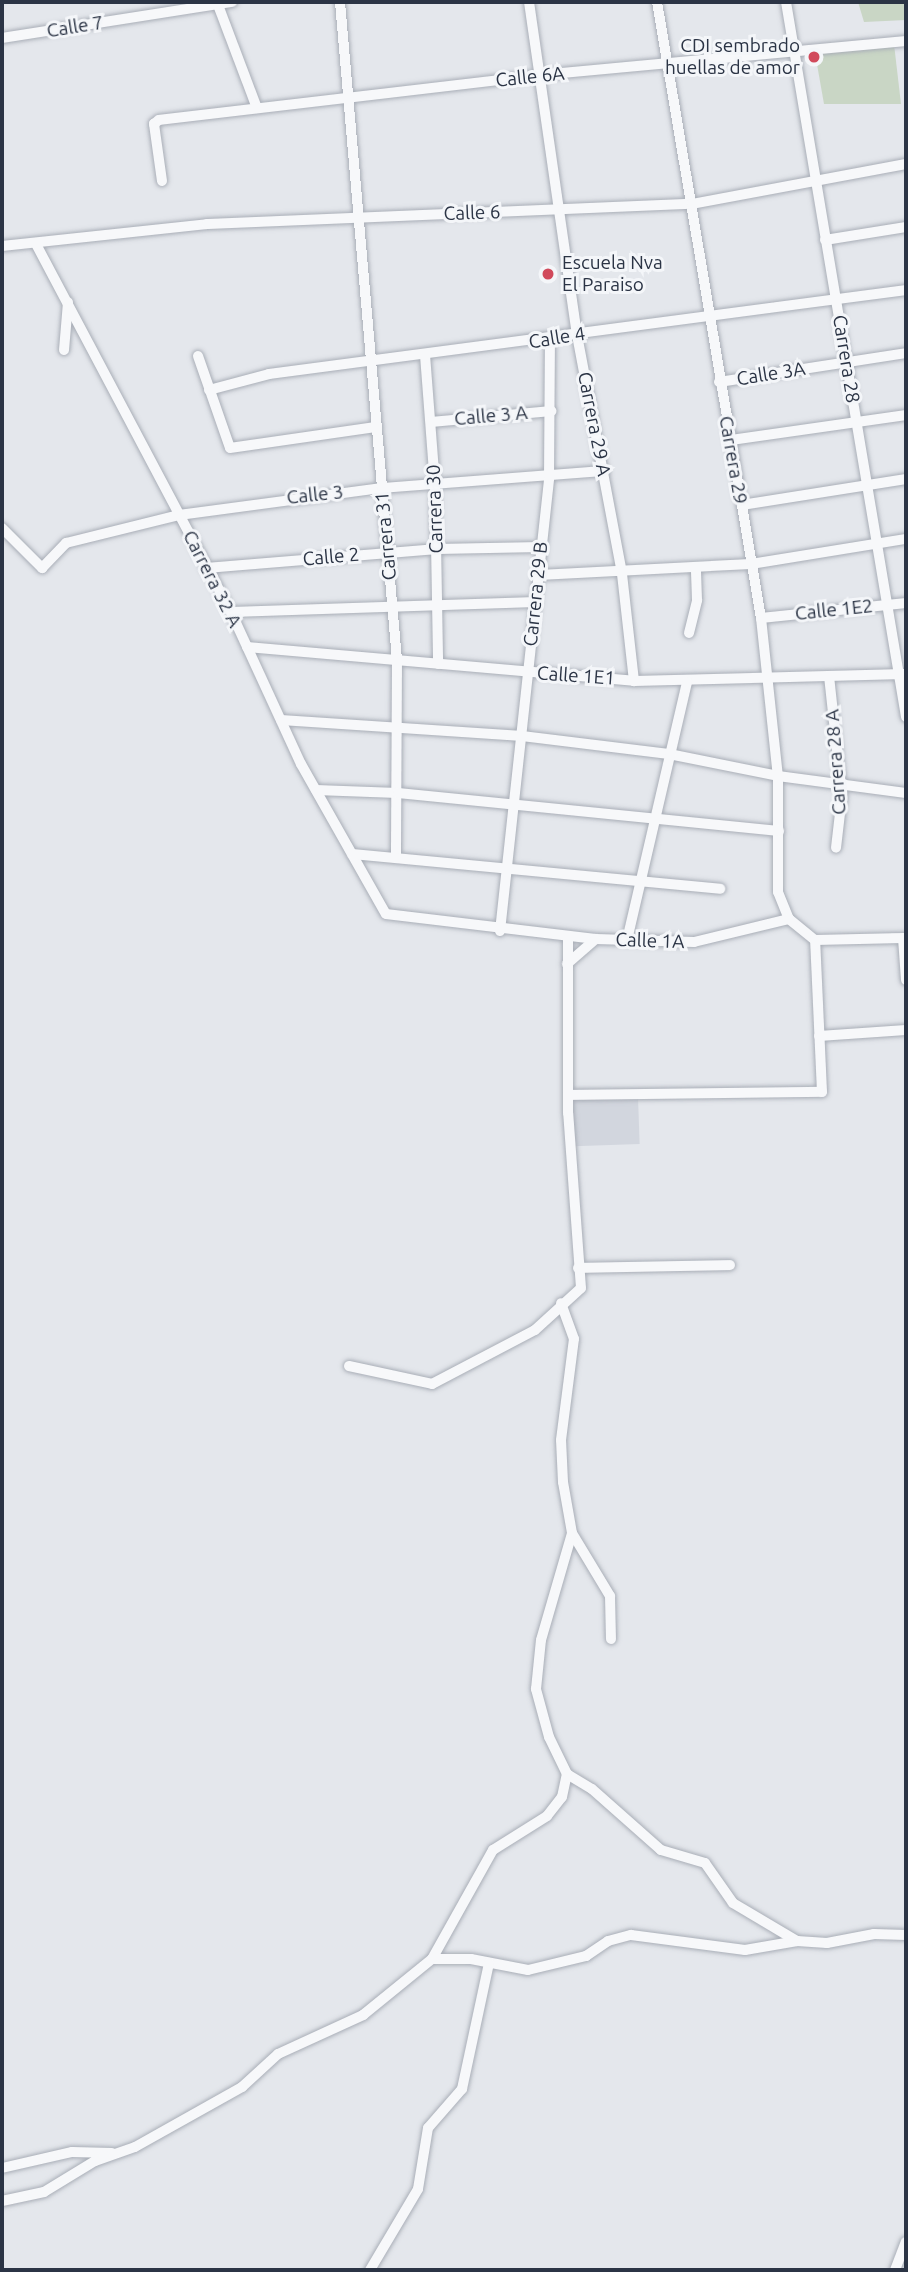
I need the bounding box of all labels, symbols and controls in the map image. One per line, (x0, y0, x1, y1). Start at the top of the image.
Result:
street label: Calle 7 (45, 11, 105, 43)
place label: CDI sembrado huellas de amor (665, 35, 800, 79)
marker: CDI sembrado huellas de amor (806, 49, 822, 65)
street label: Calle 6A (494, 62, 566, 92)
street label: Calle 6 (443, 201, 501, 225)
place label: Escuela Nva El Paraiso (562, 252, 663, 296)
marker: Escuela Nva El Paraiso (540, 266, 556, 282)
street label: Carrera 28 (828, 313, 864, 405)
street label: Calle 4 (527, 322, 587, 354)
street label: Calle 3A (735, 357, 807, 391)
street label: Carrera 29 A (573, 370, 615, 478)
street label: Calle 3 A (453, 401, 529, 431)
street label: Carrera 29 (714, 414, 752, 506)
street label: Carrera 30 (422, 464, 448, 554)
street label: Calle 3 (285, 481, 345, 509)
street label: Carrera 31 (371, 491, 401, 581)
street label: Carrera 32 A (178, 527, 246, 631)
street label: Carrera 29 B (519, 540, 553, 648)
street label: Calle 2 (302, 543, 360, 571)
street label: Calle 1E2 (794, 595, 874, 625)
street label: Calle 1E1 (536, 662, 616, 690)
street label: Carrera 28 A (821, 708, 851, 816)
street label: Calle 1A (615, 928, 685, 954)

